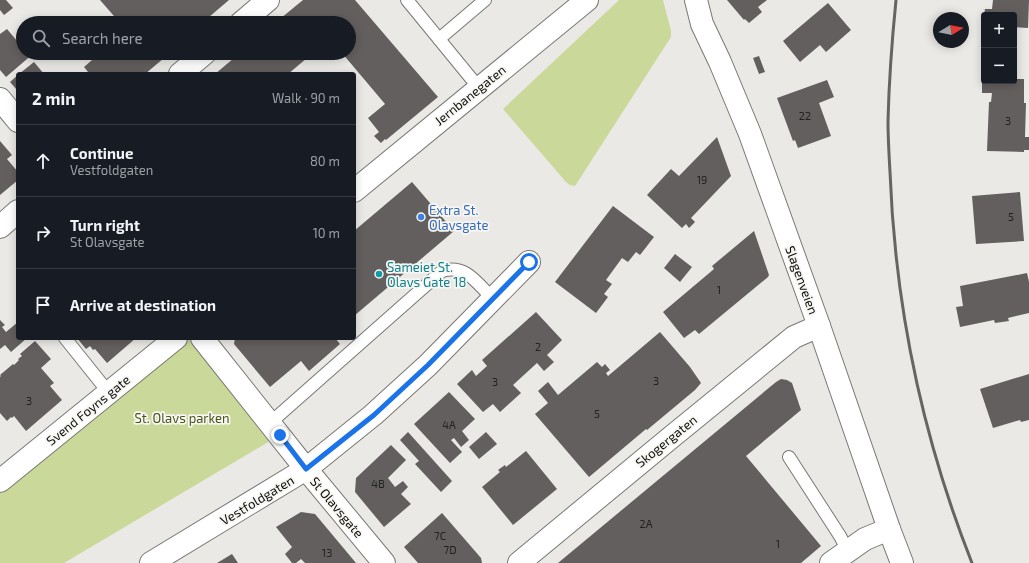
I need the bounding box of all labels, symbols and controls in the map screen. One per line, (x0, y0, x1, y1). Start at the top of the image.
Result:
north arrow (933, 12, 969, 48)
map controls (981, 12, 1017, 84)
button: + (981, 12, 1017, 48)
search box (16, 16, 356, 60)
icon: search (30, 27, 52, 49)
text: Search here (62, 29, 143, 47)
button: − (981, 48, 1017, 84)
street label: Jernbanegaten (431, 61, 509, 129)
text: 2 min (32, 88, 75, 108)
text: Walk · 90 m (272, 90, 340, 106)
house number: 22 (799, 109, 811, 122)
house number: 3 (1005, 114, 1011, 127)
text: Continue (70, 144, 133, 162)
icon: ahead (32, 150, 54, 172)
text: 80 m (310, 153, 340, 169)
text: Vestfoldgaten (70, 162, 153, 178)
house number: 19 (697, 173, 707, 186)
place label: Extra St. Olavsgate (429, 202, 488, 233)
house number: 5 (1008, 210, 1014, 223)
marker: Extra St. Olavsgate (416, 212, 426, 222)
text: Turn right (70, 216, 140, 234)
icon: right (32, 222, 54, 244)
text: 10 m (313, 225, 340, 241)
text: St Olavsgate (70, 234, 145, 250)
street label: Slagenveien (782, 244, 822, 316)
route start (520, 253, 538, 271)
place label: Sameiet St. Olavs Gate 18 (387, 259, 466, 290)
marker: Sameiet St. Olavs Gate 18 (374, 269, 384, 279)
house number: 1 (717, 283, 721, 296)
icon: arrive (32, 294, 54, 316)
text: Arrive at destination (70, 296, 216, 314)
house number: 2 (535, 340, 541, 353)
street label: Svend Foyns gate (43, 371, 133, 449)
house number: 3 (653, 374, 659, 387)
house number: 3 (492, 375, 498, 388)
house number: 3 (26, 394, 32, 407)
house number: 5 (594, 407, 600, 420)
park label: St. Olavs parken (135, 410, 229, 426)
street label: Skogergaten (632, 411, 700, 471)
house number: 4A (442, 418, 456, 431)
route end (271, 426, 289, 444)
street label: Vestfoldgaten (217, 472, 297, 528)
street label: St Olavsgate (307, 473, 367, 541)
house number: 4B (371, 477, 385, 490)
house number: 2A (639, 517, 653, 530)
house number: 7C (434, 529, 446, 542)
house number: 1 (776, 537, 780, 550)
house number: 7D (444, 543, 456, 556)
house number: 13 (322, 546, 332, 559)

